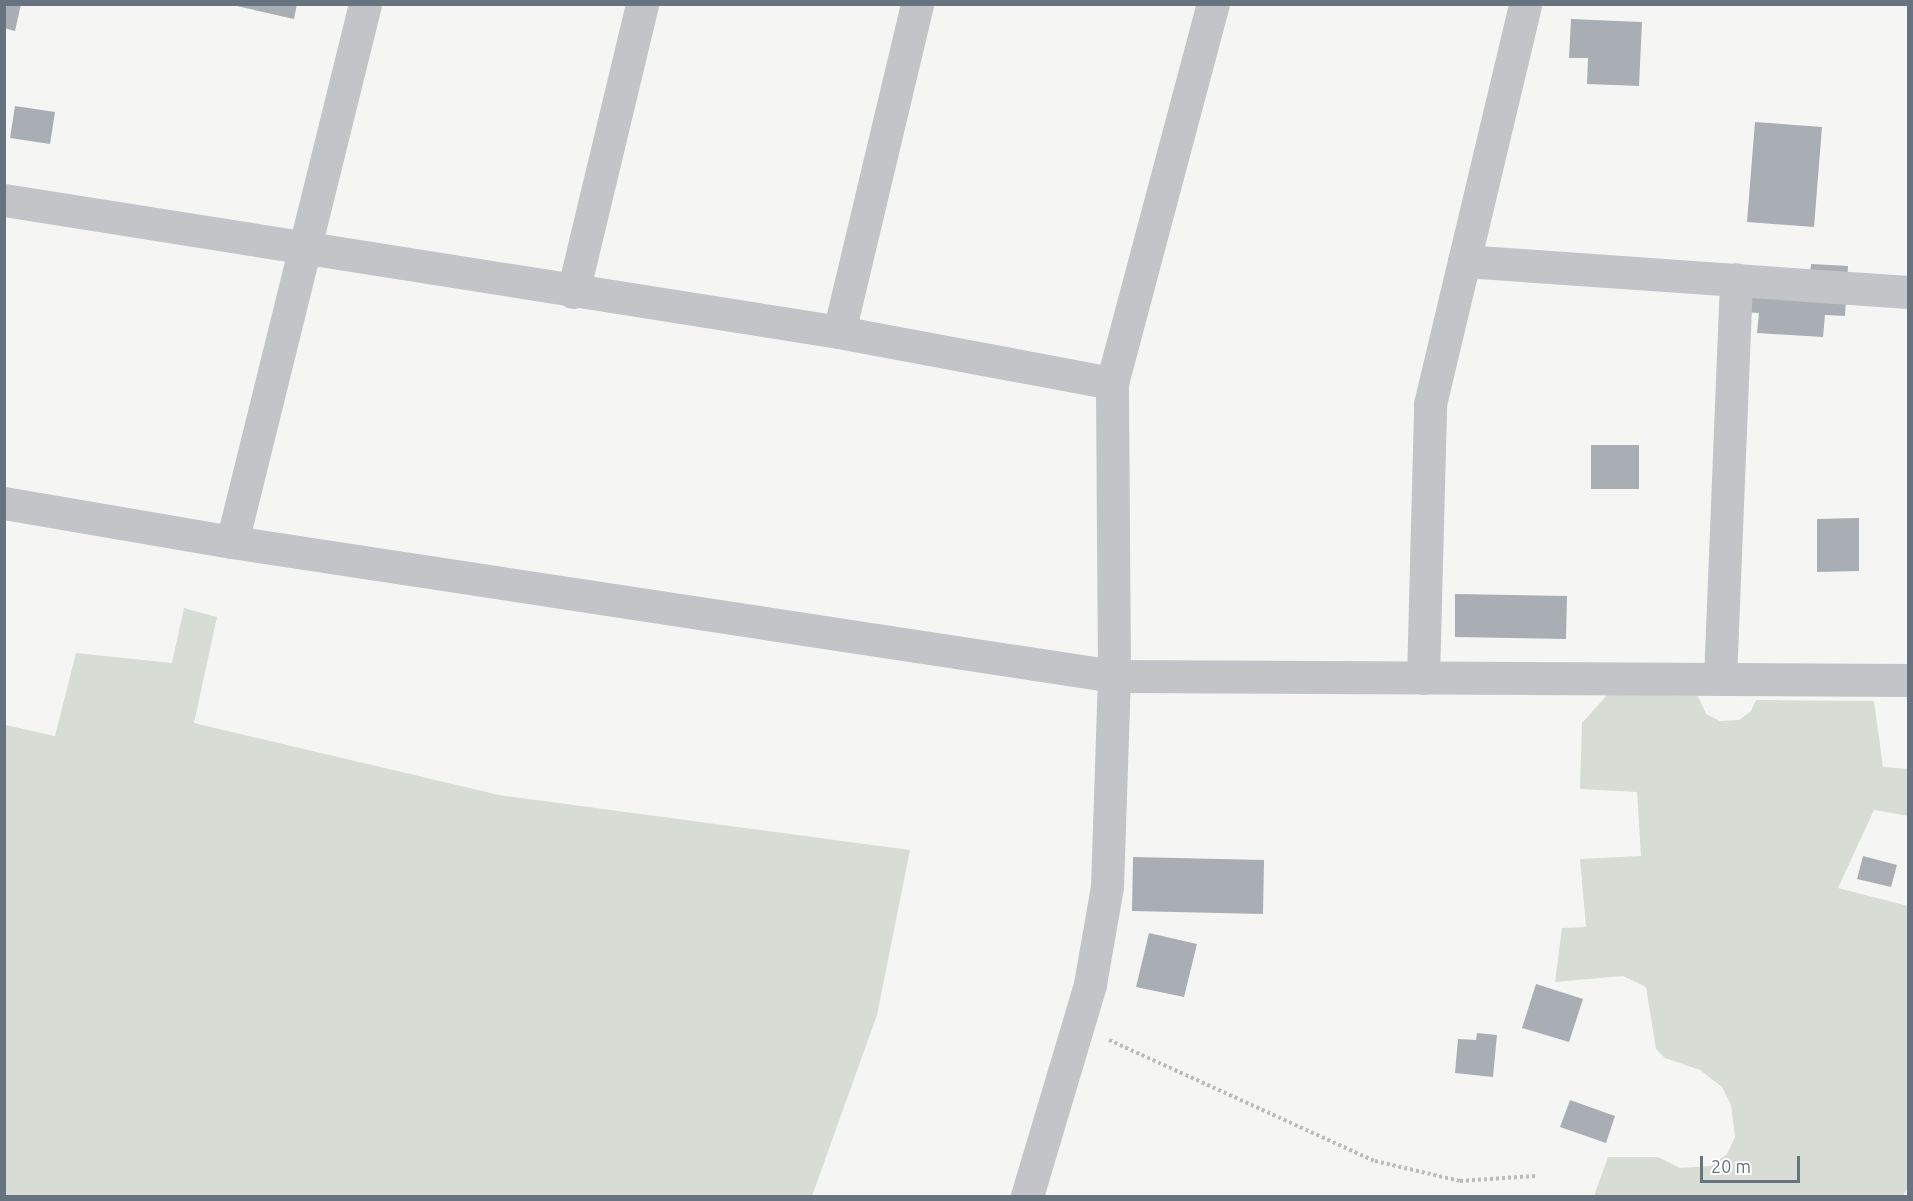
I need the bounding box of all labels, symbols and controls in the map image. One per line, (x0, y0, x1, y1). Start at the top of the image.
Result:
scale bar (1703, 1144, 1804, 1182)
text: 20 m (1711, 1156, 1751, 1176)

